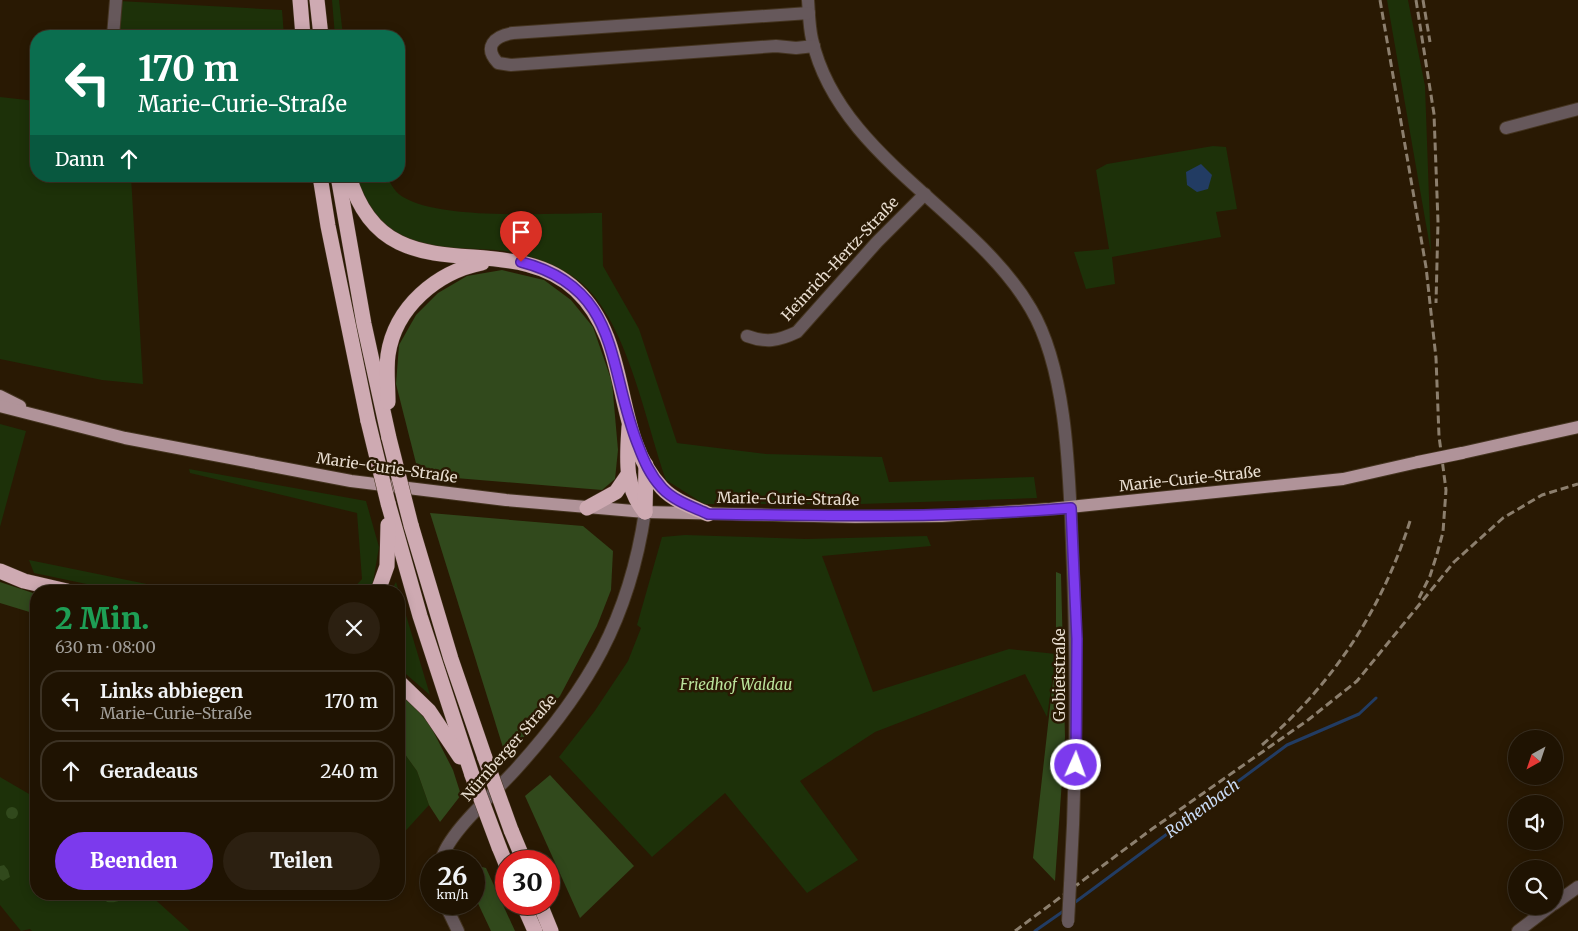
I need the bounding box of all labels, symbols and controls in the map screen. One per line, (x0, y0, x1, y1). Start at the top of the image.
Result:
text: 170 m (138, 47, 239, 91)
icon: left (55, 50, 120, 115)
text: Marie-Curie-Straße (138, 90, 347, 118)
icon: ahead (115, 145, 143, 173)
text: Dann (55, 147, 105, 171)
street label: Heinrich-Hertz-Straße (777, 192, 902, 325)
pin (500, 211, 542, 262)
icon: arrive (507, 218, 535, 246)
street label: Marie-Curie-Straße (315, 448, 459, 487)
street label: Marie-Curie-Straße (1118, 462, 1262, 495)
street label: Marie-Curie-Straße (717, 488, 860, 509)
text: 2 Min. (55, 599, 149, 637)
button: close (328, 602, 380, 654)
street label: Gobietstraße (1050, 628, 1069, 722)
text: 630 m · 08:00 (55, 637, 156, 657)
park label: Friedhof Waldau (679, 675, 792, 694)
text: Links abbiegen (100, 679, 243, 703)
icon: left (57, 687, 85, 715)
text: 170 m (325, 689, 378, 713)
street label: Nürnberger Straße (457, 690, 560, 805)
text: Marie-Curie-Straße (100, 703, 252, 723)
north arrow (1508, 730, 1562, 785)
map controls (1508, 730, 1563, 915)
position arrow (1049, 738, 1101, 790)
icon: ahead (57, 757, 85, 785)
text: Geradeaus (100, 759, 198, 783)
text: 240 m (320, 759, 378, 783)
water label: Rothenbach (1161, 774, 1243, 842)
button: sound (1508, 795, 1563, 850)
button: Beenden (55, 832, 213, 890)
button: Teilen (223, 832, 380, 890)
speed limit sign: 30 (495, 850, 560, 915)
text: 26 (438, 860, 467, 892)
button: search (1508, 860, 1563, 915)
text: km/h (437, 887, 468, 902)

